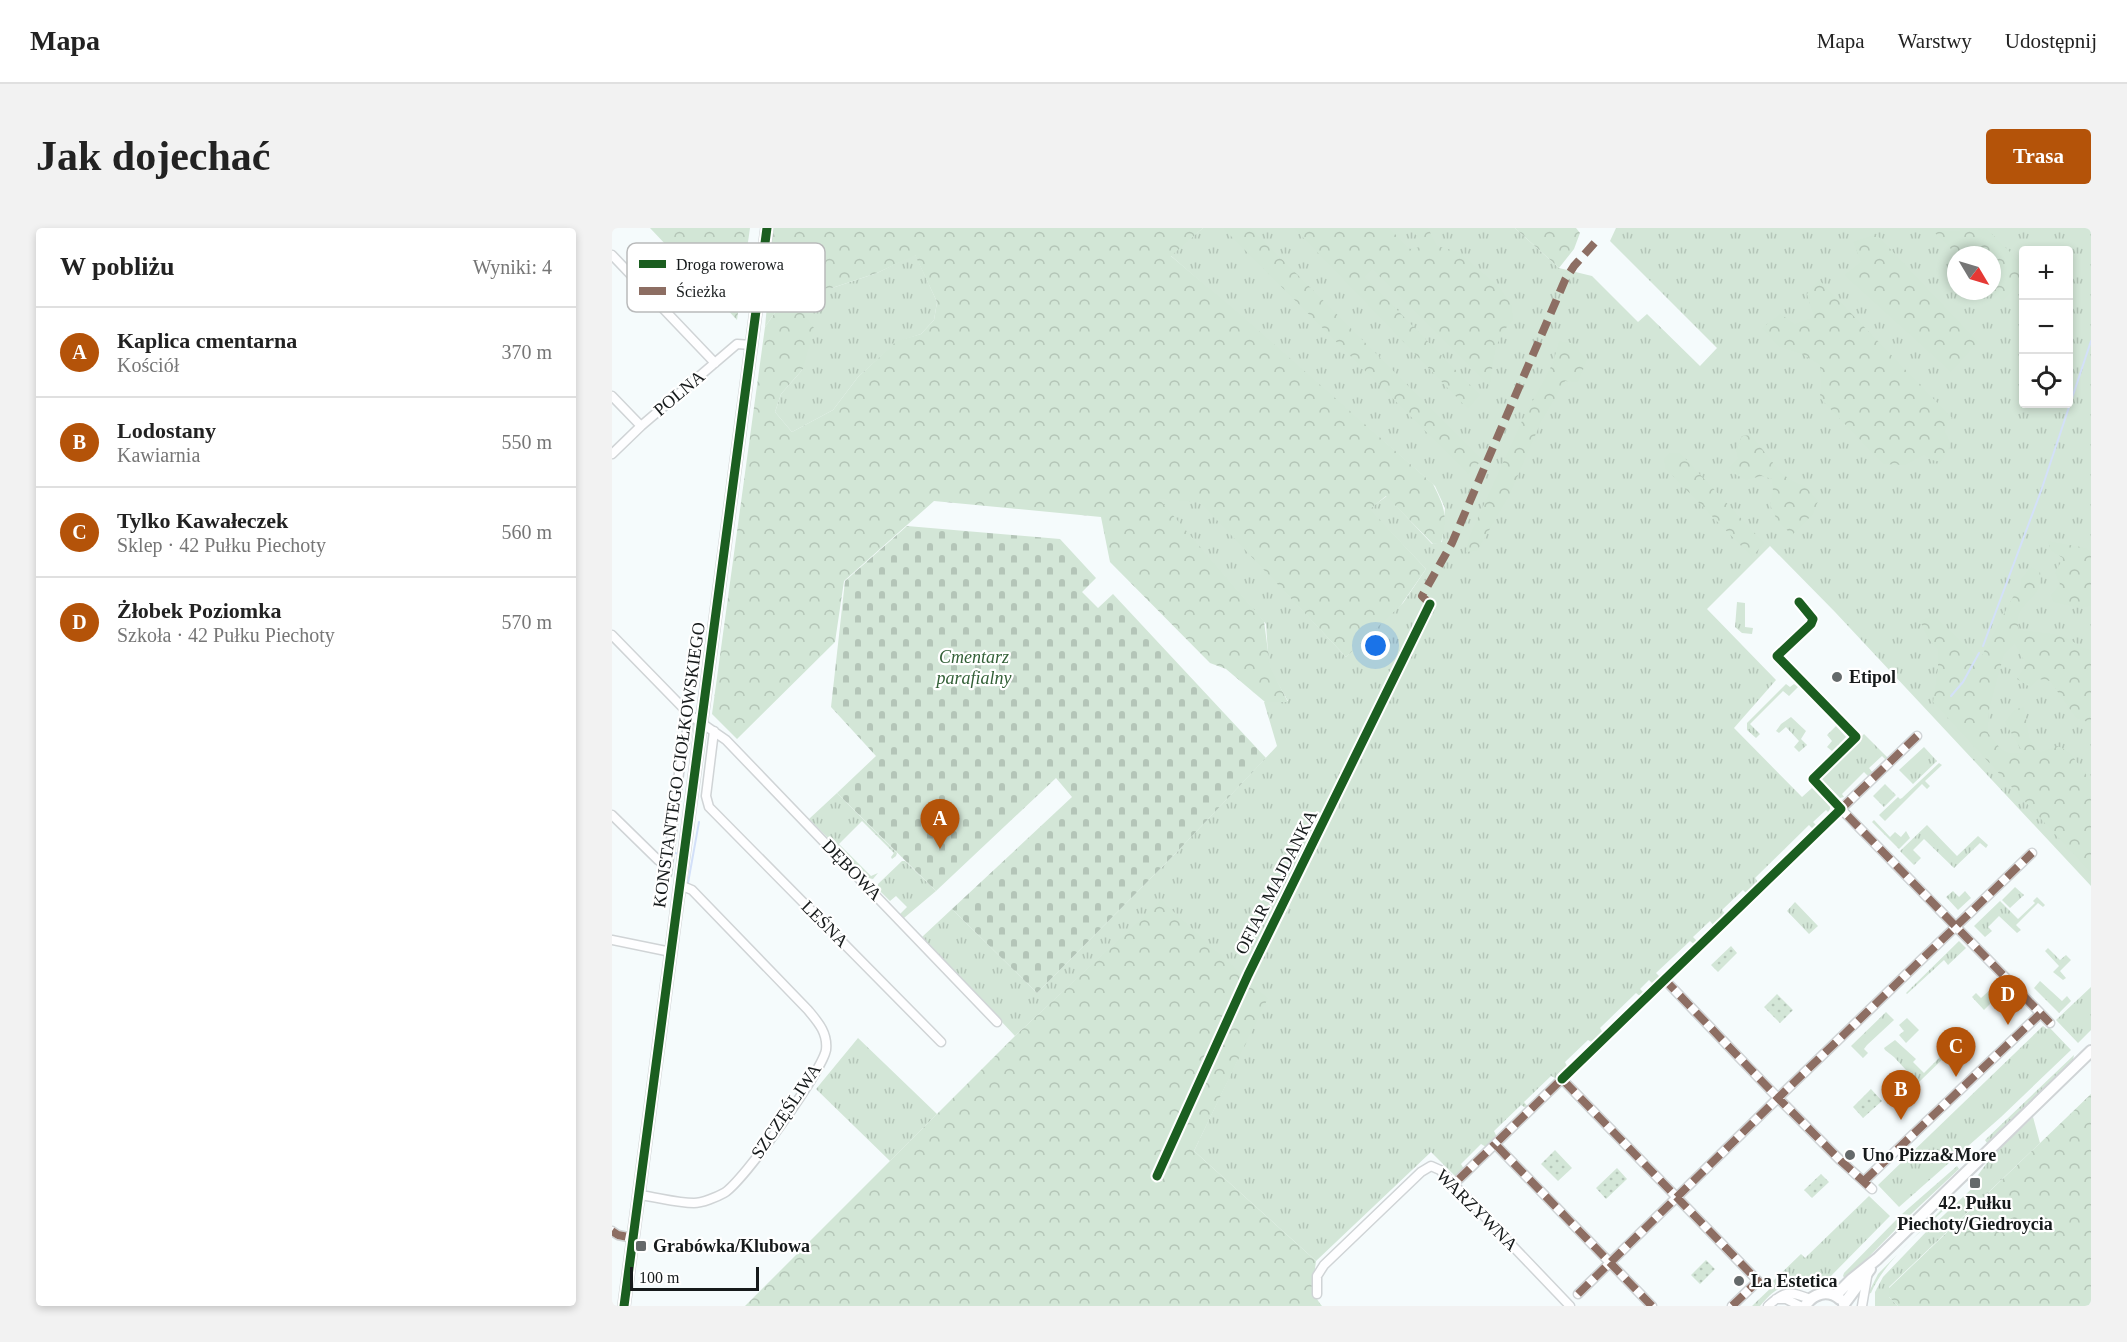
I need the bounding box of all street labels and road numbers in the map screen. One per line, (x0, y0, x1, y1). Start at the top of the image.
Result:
street label: POLNA (650, 366, 708, 420)
street label: KONSTANTEGO CIOŁKOWSKIEGO (649, 621, 709, 909)
street label: OFIAR MAJDANKA (1231, 806, 1321, 958)
street label: DĘBOWA (818, 835, 886, 905)
street label: LEŚNA (797, 896, 853, 952)
street label: SZCZĘŚLIWA (746, 1059, 825, 1162)
street label: WARZYWNA (1432, 1165, 1522, 1255)

